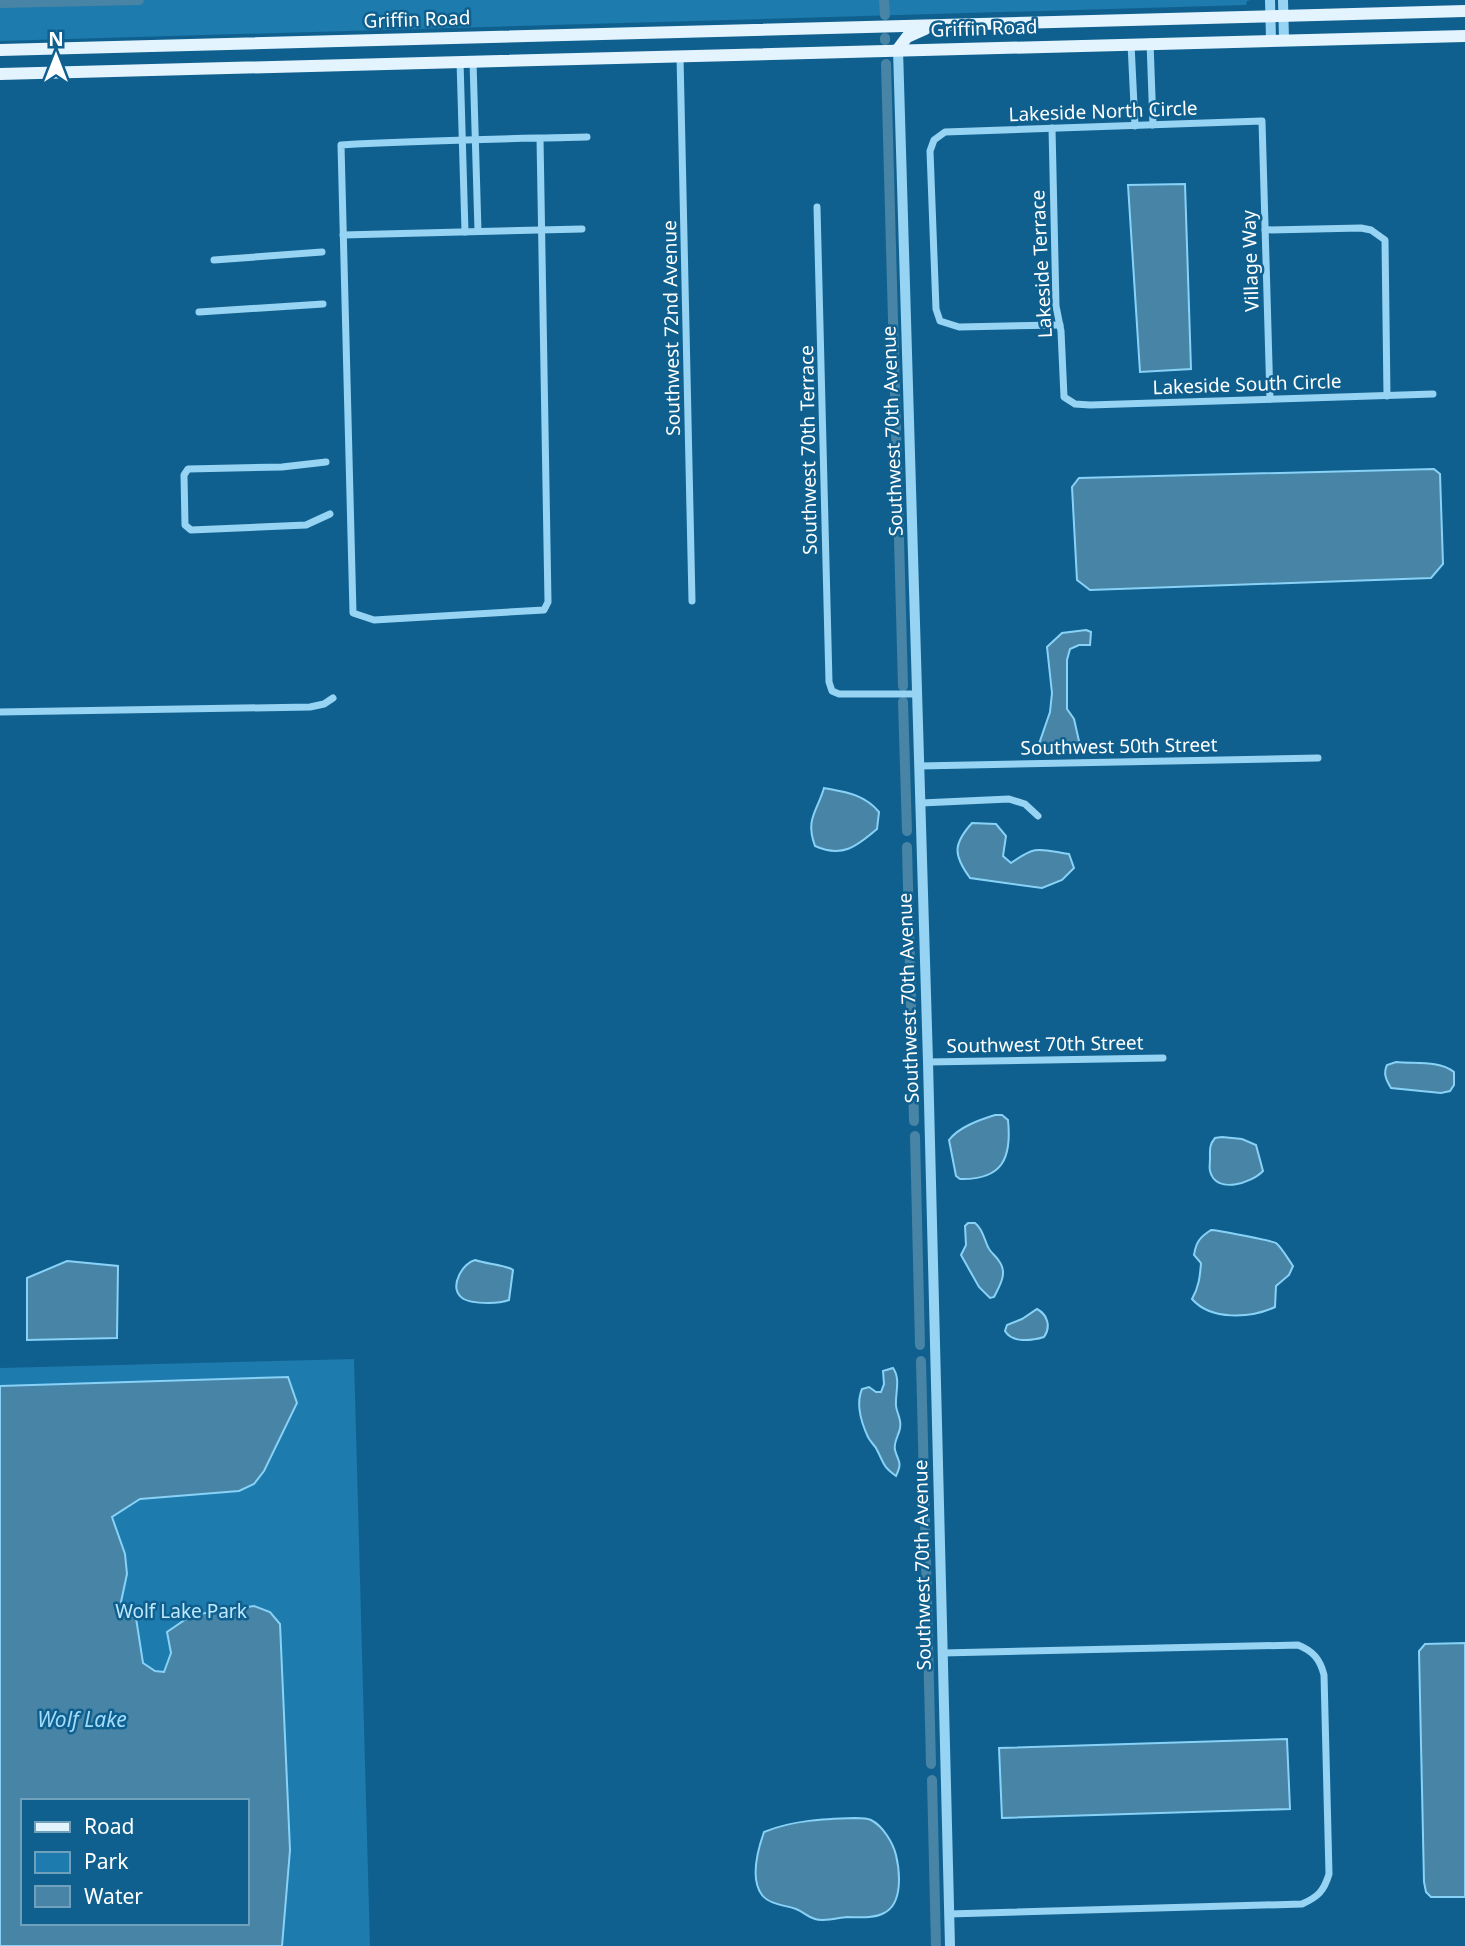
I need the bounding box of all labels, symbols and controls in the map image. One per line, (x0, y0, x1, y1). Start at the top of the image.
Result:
street label: Griffin Road (363, 4, 471, 34)
street label: Griffin Road (930, 13, 1038, 43)
north arrow (21, 21, 91, 91)
text: N (48, 26, 64, 52)
street label: Lakeside North Circle (1008, 95, 1198, 127)
street label: Lakeside Terrace (1024, 189, 1058, 339)
street label: Village Way (1235, 209, 1265, 312)
street label: Southwest 72nd Avenue (656, 220, 686, 436)
street label: Southwest 70th Avenue (875, 325, 909, 537)
street label: Southwest 70th Terrace (793, 345, 823, 555)
street label: Lakeside South Circle (1152, 368, 1342, 400)
street label: Southwest 50th Street (1020, 731, 1218, 761)
street label: Southwest 70th Avenue (891, 892, 925, 1104)
street label: Southwest 70th Street (946, 1029, 1144, 1059)
street label: Southwest 70th Avenue (907, 1459, 937, 1671)
park label: Wolf Lake Park (115, 1598, 247, 1624)
water label: Wolf Lake (37, 1705, 127, 1733)
legend (21, 1799, 248, 1925)
text: Road (84, 1812, 134, 1840)
text: Park (84, 1847, 129, 1875)
text: Water (84, 1882, 143, 1910)

